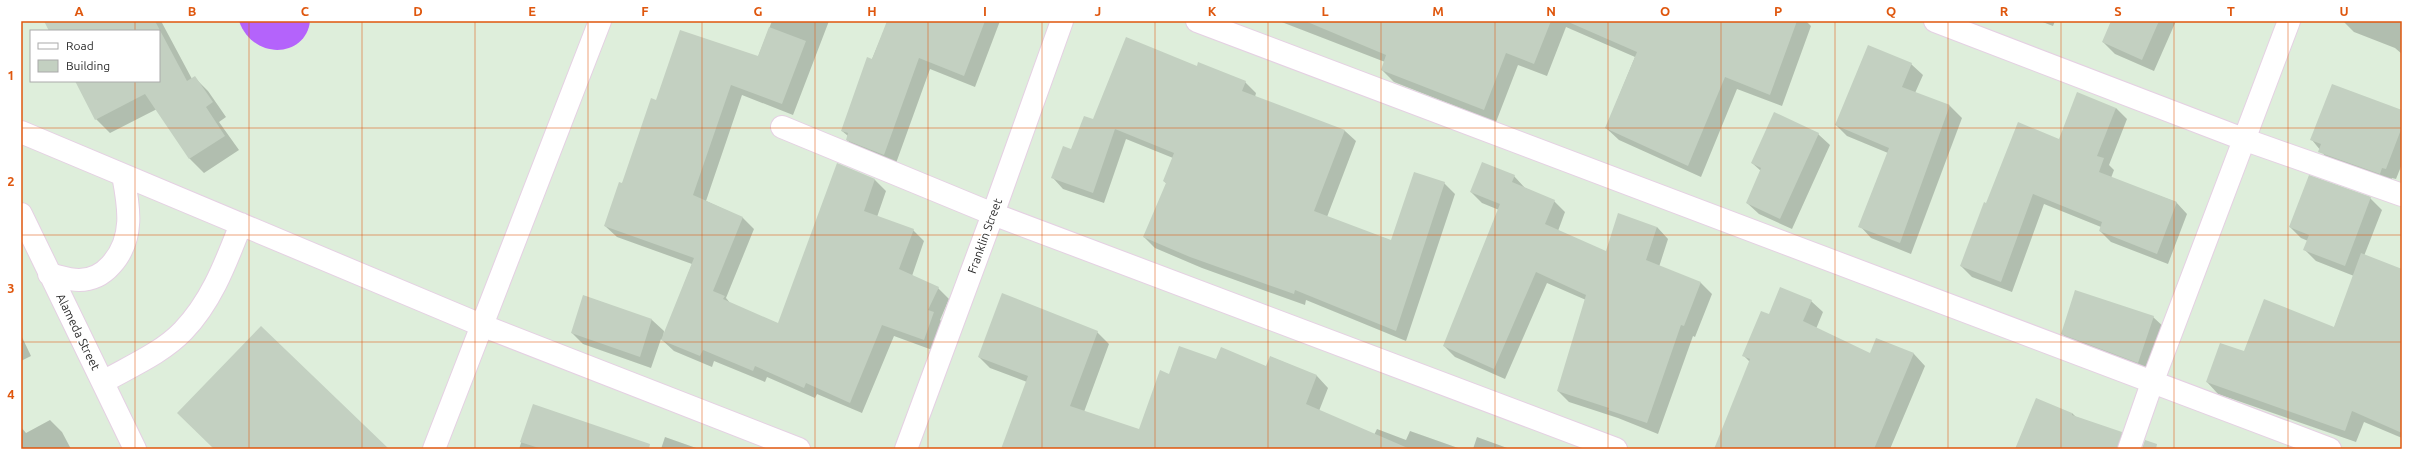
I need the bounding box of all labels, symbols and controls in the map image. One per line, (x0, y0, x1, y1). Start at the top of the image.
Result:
text: A (74, 4, 84, 18)
text: B (188, 4, 197, 18)
text: C (301, 4, 310, 18)
text: D (413, 4, 423, 18)
text: E (528, 4, 536, 18)
text: F (641, 4, 649, 18)
text: G (754, 4, 763, 18)
text: H (867, 4, 877, 18)
text: I (983, 4, 987, 18)
text: J (1095, 4, 1101, 18)
text: K (1208, 4, 1217, 18)
text: L (1321, 4, 1329, 18)
text: M (1432, 4, 1444, 18)
text: N (1546, 4, 1556, 18)
text: O (1660, 4, 1670, 18)
text: P (1774, 4, 1782, 18)
text: Q (1886, 4, 1896, 18)
text: R (2000, 4, 2009, 18)
text: S (2114, 4, 2122, 18)
text: T (2227, 4, 2235, 18)
text: U (2339, 4, 2349, 18)
legend (30, 30, 160, 82)
text: Road (66, 39, 94, 52)
text: Building (66, 59, 110, 72)
text: 1 (7, 68, 15, 82)
text: 2 (7, 174, 15, 188)
street label: Franklin Street (965, 196, 1004, 275)
text: 3 (7, 281, 15, 295)
street label: Alameda Street (54, 291, 103, 372)
text: 4 (7, 387, 15, 401)

